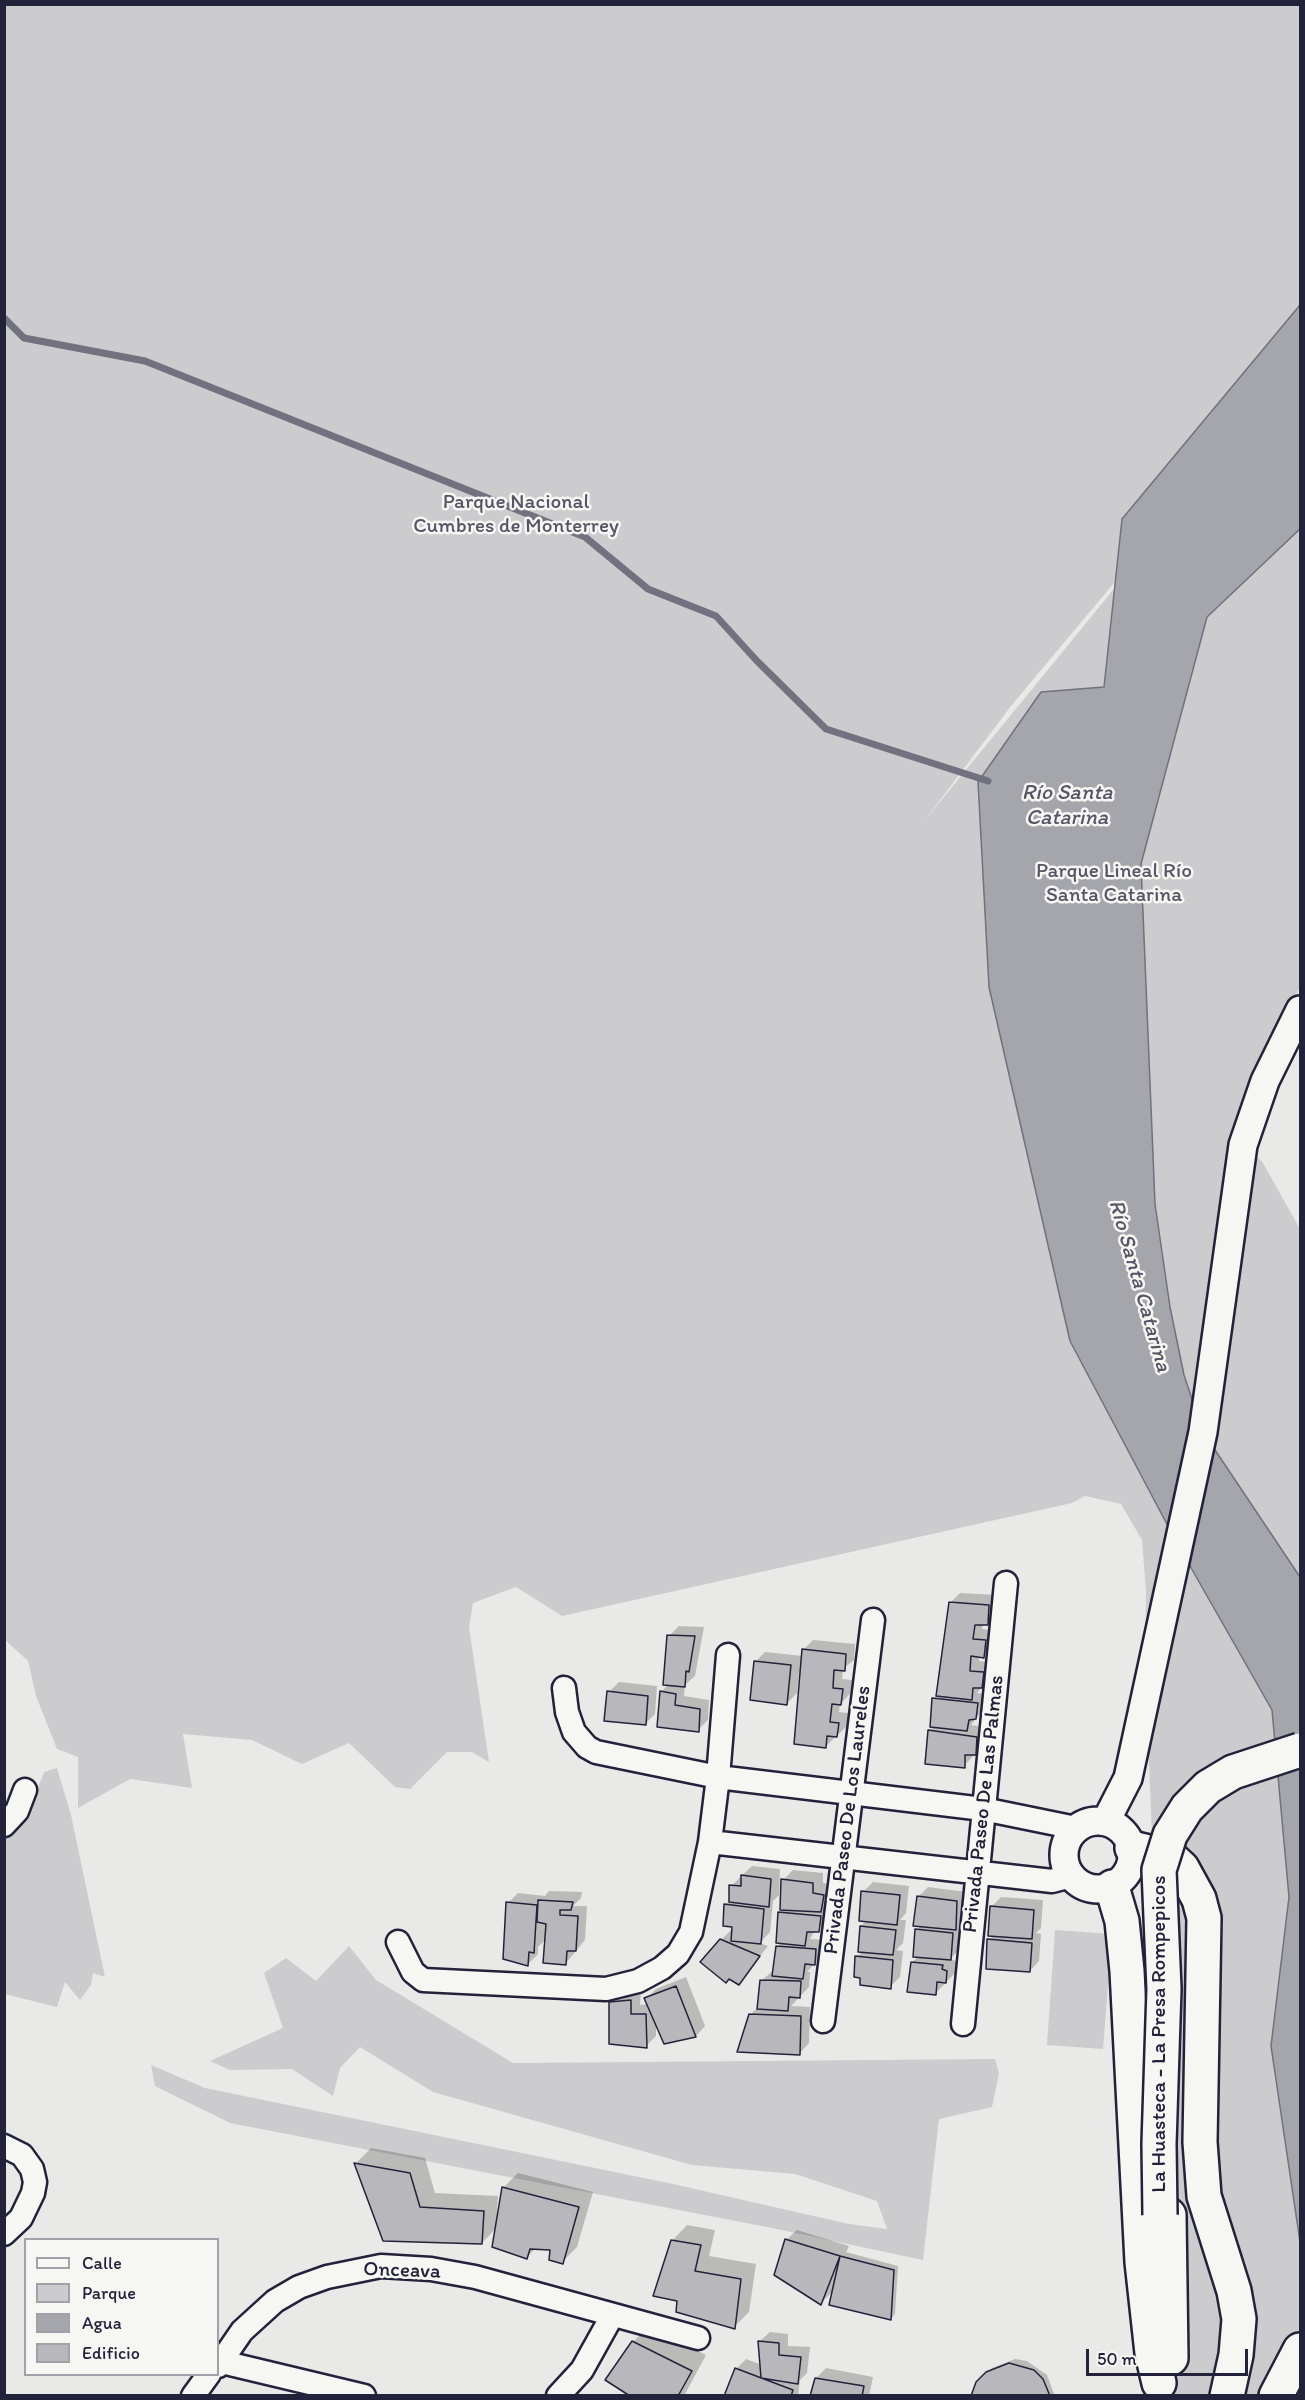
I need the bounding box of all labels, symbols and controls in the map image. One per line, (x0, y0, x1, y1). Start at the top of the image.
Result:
park label: Parque Nacional Cumbres de Monterrey (413, 490, 619, 540)
water label: Río Santa Catarina (1022, 780, 1112, 831)
park label: Parque Lineal Río Santa Catarina (1036, 859, 1192, 909)
water label: Río Santa Catarina (1102, 1197, 1176, 1375)
street label: Privada Paseo De Las Palmas (958, 1674, 1010, 1934)
street label: Privada Paseo De Los Laureles (819, 1684, 877, 1956)
street label: La Huasteca - La Presa Rompepicos (1147, 1875, 1173, 2193)
legend (24, 2238, 219, 2376)
text: Calle (82, 2252, 122, 2274)
street label: Onceava (363, 2257, 441, 2285)
text: Parque (82, 2282, 136, 2304)
text: Agua (82, 2312, 122, 2334)
scale bar (1089, 2337, 1251, 2375)
text: Edificio (82, 2342, 140, 2364)
text: 50 m (1097, 2348, 1137, 2370)

